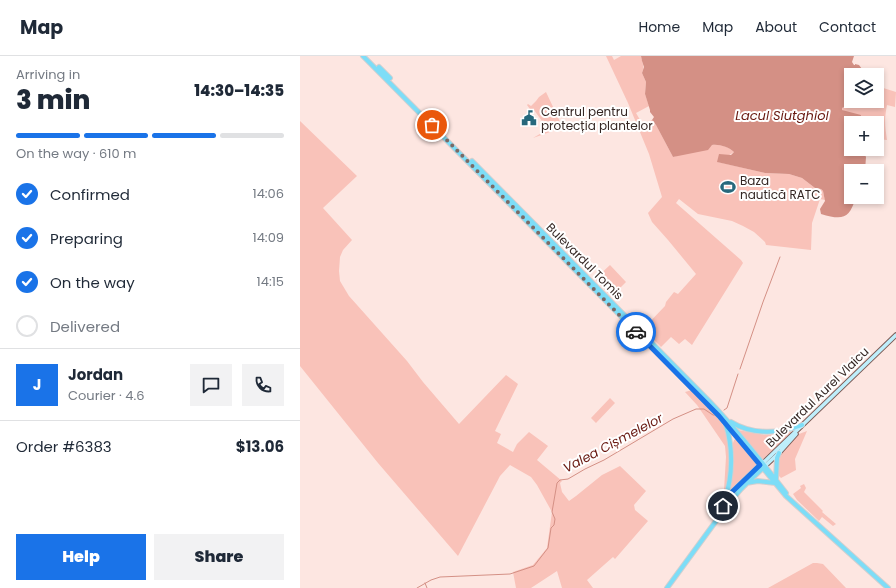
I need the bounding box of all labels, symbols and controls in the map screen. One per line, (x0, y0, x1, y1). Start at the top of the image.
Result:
text: Map (20, 14, 63, 41)
text: Home (638, 17, 680, 37)
text: Map (702, 17, 733, 37)
text: About (755, 17, 797, 37)
text: Contact (819, 17, 876, 37)
text: Arriving in (16, 65, 80, 84)
map controls (844, 68, 884, 204)
button: layers (844, 68, 884, 108)
text: 14:30–14:35 (194, 80, 284, 101)
text: 3 min (16, 82, 90, 118)
place label: Centrul pentru protecția plantelor (541, 103, 653, 134)
water label: Lacul Siutghiol (735, 106, 829, 125)
pin (415, 108, 449, 142)
public building icon: Centrul pentru protecția plantelor (520, 109, 538, 127)
icon: bag (421, 114, 443, 136)
button: + (844, 116, 884, 156)
text: On the way · 610 m (16, 144, 137, 163)
button: − (844, 164, 884, 204)
place label: Baza nautică RATC (740, 172, 821, 203)
sports icon: Baza nautică RATC (719, 178, 737, 196)
icon: check (16, 183, 38, 205)
text: Confirmed (50, 184, 130, 205)
text: 14:06 (252, 184, 284, 203)
street label: Bulevardul Tomis (543, 219, 627, 303)
icon: check (16, 227, 38, 249)
text: Preparing (50, 228, 123, 249)
text: 14:09 (253, 228, 284, 247)
icon: check (16, 271, 38, 293)
text: On the way (50, 272, 135, 293)
text: 14:15 (257, 272, 284, 291)
courier (616, 312, 656, 352)
text: Delivered (50, 316, 120, 337)
icon: car (625, 321, 647, 343)
street label: Bulevardul Aurel Vlaicu (762, 343, 872, 451)
text: Jordan (68, 364, 123, 385)
button: chat (190, 364, 232, 406)
button: phone (242, 364, 284, 406)
text: J (33, 374, 41, 395)
text: Courier · 4.6 (68, 386, 145, 405)
water label: Valea Cișmelelor (560, 408, 667, 477)
text: Order #6383 (16, 436, 112, 457)
text: $13.06 (236, 436, 284, 457)
pin (706, 489, 740, 523)
icon: home (712, 495, 734, 517)
button: Help (16, 534, 146, 580)
button: Share (154, 534, 284, 580)

